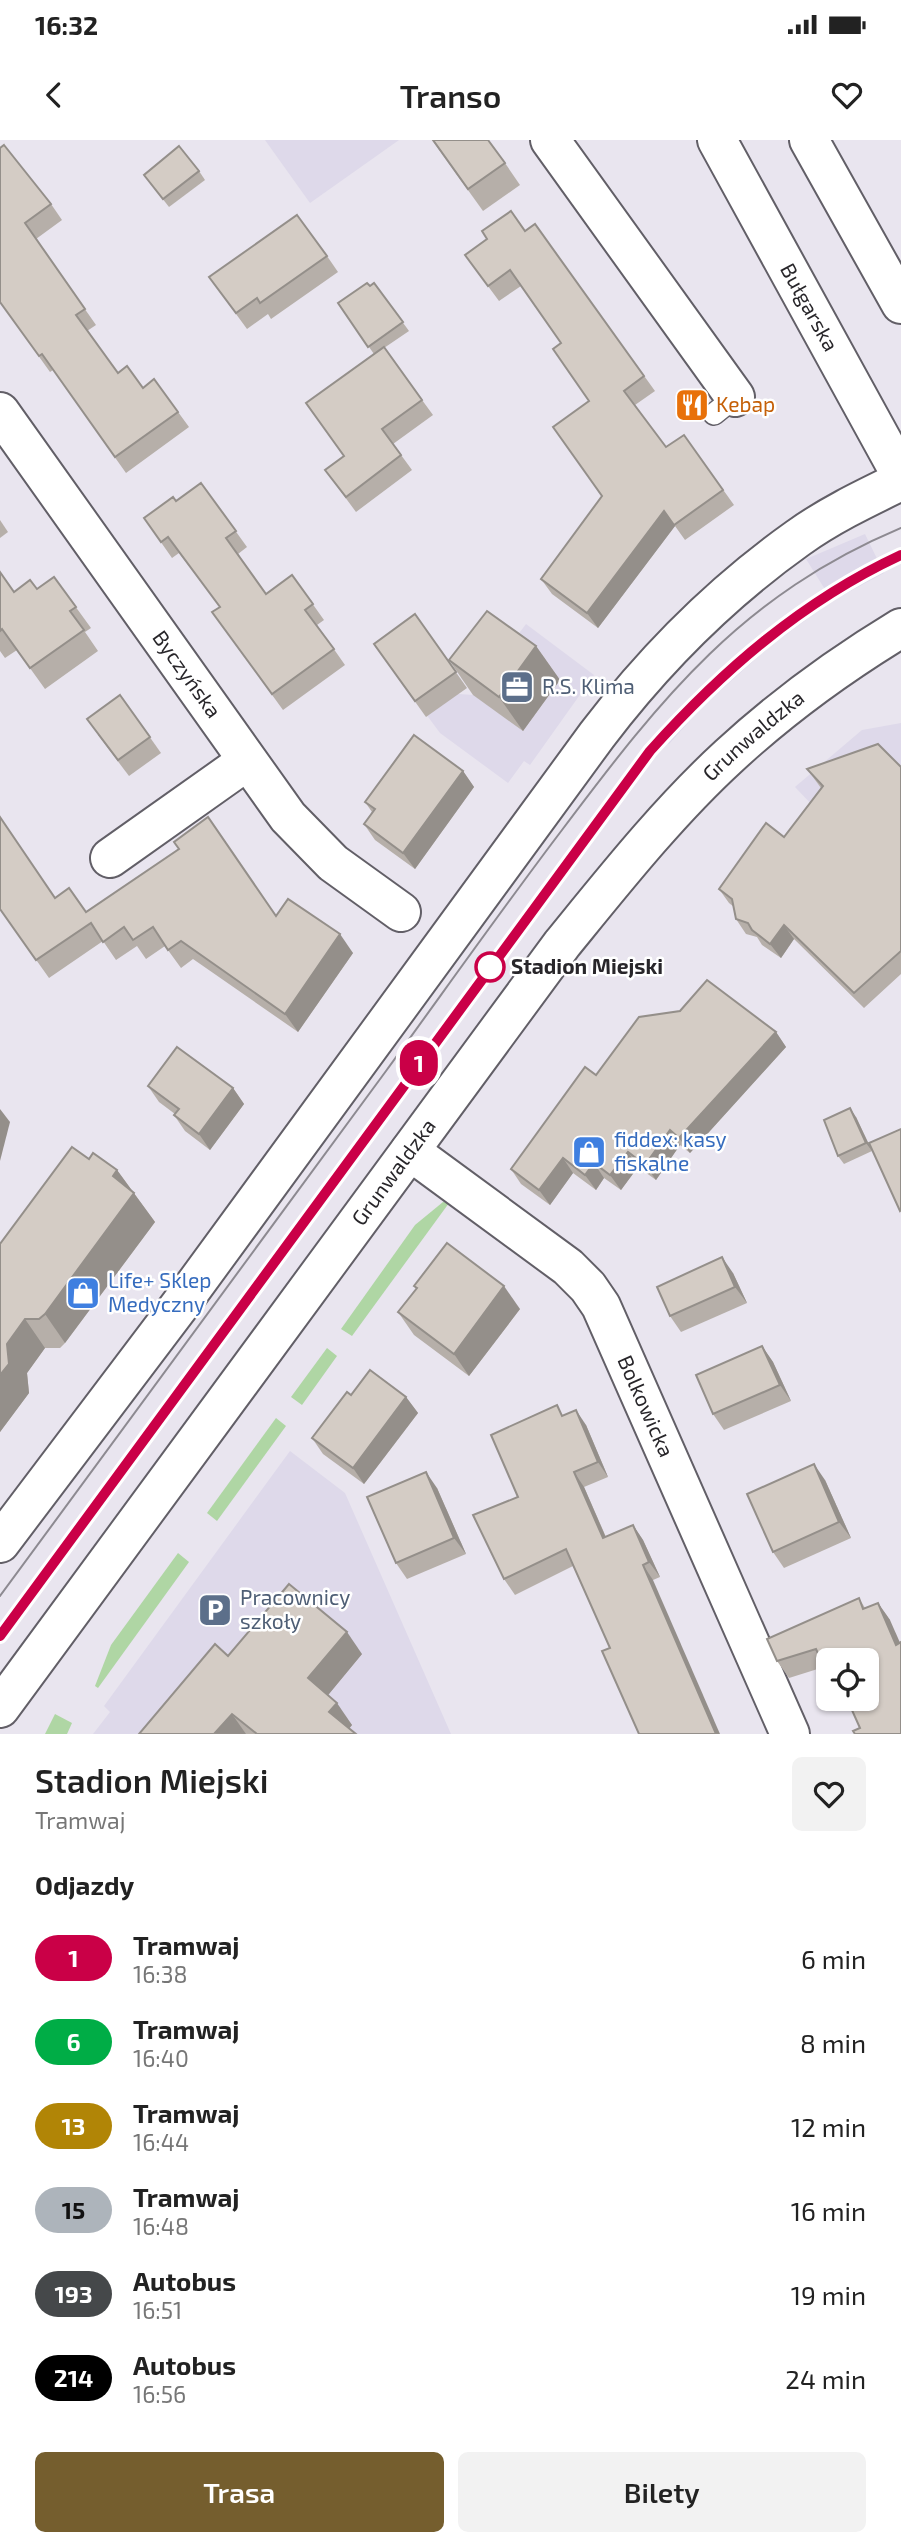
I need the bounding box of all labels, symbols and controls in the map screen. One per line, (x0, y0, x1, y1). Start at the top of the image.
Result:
text: 16:32 (35, 9, 98, 40)
icon: back (35, 76, 73, 114)
text: Transo (400, 76, 501, 114)
icon: heart (828, 76, 866, 114)
street label: Bułgarska (776, 258, 844, 355)
restaurant icon: Kebap (673, 386, 711, 424)
place label: Kebap (716, 391, 775, 416)
street label: Byczyńska (148, 625, 227, 722)
office icon: R.S. Klima (498, 668, 536, 706)
place label: R.S. Klima (542, 673, 635, 698)
street label: Grunwaldzka (697, 684, 808, 785)
marker: Stadion Miejski (475, 952, 505, 982)
place label: Stadion Miejski (511, 953, 663, 978)
line badge: 1 (396, 1040, 442, 1086)
text: 1 (414, 1048, 424, 1077)
street label: Grunwaldzka (345, 1113, 440, 1230)
place label: fiddex: kasy fiskalne (614, 1126, 727, 1175)
shop icon: fiddex: kasy fiskalne (570, 1133, 608, 1171)
place label: Life+ Sklep Medyczny (108, 1267, 212, 1316)
shop icon: Life+ Sklep Medyczny (64, 1274, 102, 1312)
street label: Bolkowicka (613, 1351, 680, 1460)
place label: Pracownicy szkoły (240, 1584, 350, 1633)
parking icon: Pracownicy szkoły (196, 1591, 234, 1629)
map controls (816, 1648, 879, 1711)
button: locate (816, 1648, 879, 1711)
button: heart (792, 1757, 866, 1831)
text: Stadion Miejski (35, 1760, 269, 1800)
text: Tramwaj (35, 1806, 125, 1834)
text: Odjazdy (35, 1869, 134, 1900)
text: Tramwaj (133, 1929, 239, 1960)
text: 1 (68, 1943, 79, 1972)
text: 6 min (801, 1943, 866, 1974)
text: 16:38 (133, 1960, 188, 1988)
text: Tramwaj (133, 2013, 239, 2044)
text: 6 (66, 2027, 81, 2056)
text: 8 min (800, 2027, 866, 2058)
text: 16:40 (133, 2044, 189, 2072)
text: Tramwaj (133, 2097, 239, 2128)
text: 13 (62, 2111, 85, 2140)
text: 12 min (791, 2111, 866, 2142)
text: 16:44 (133, 2128, 189, 2156)
text: Tramwaj (133, 2181, 239, 2212)
text: 15 (62, 2195, 85, 2224)
text: 16 min (791, 2195, 866, 2226)
text: 16:48 (133, 2212, 189, 2240)
text: Autobus (133, 2265, 236, 2296)
text: 193 (54, 2279, 93, 2308)
text: 19 min (791, 2279, 866, 2310)
text: 16:51 (133, 2296, 182, 2324)
text: Autobus (133, 2349, 236, 2380)
text: 214 (54, 2363, 93, 2392)
text: 24 min (785, 2363, 866, 2394)
text: 16:56 (133, 2380, 186, 2408)
button: Trasa (35, 2452, 444, 2532)
button: Bilety (458, 2452, 866, 2532)

